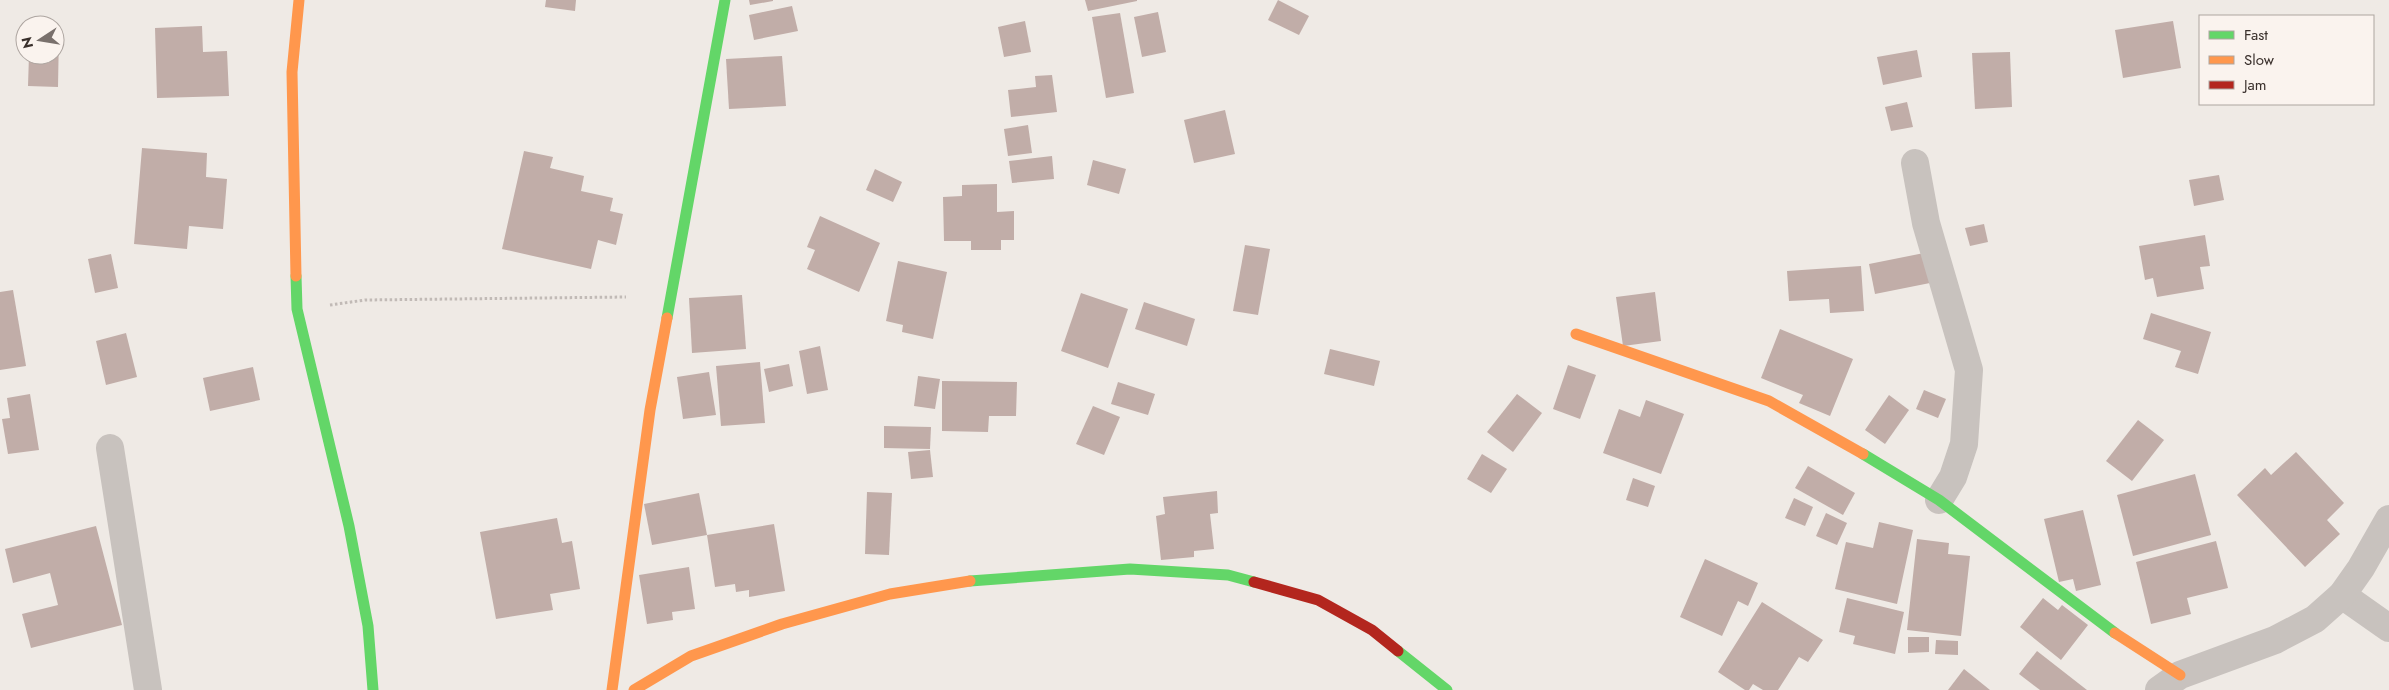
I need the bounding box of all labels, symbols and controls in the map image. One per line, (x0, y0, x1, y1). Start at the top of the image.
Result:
north arrow (15, 15, 65, 65)
legend (2199, 15, 2374, 105)
text: Fast (2244, 24, 2268, 46)
text: N (16, 35, 38, 50)
text: Slow (2244, 49, 2275, 71)
text: Jam (2242, 74, 2267, 96)

